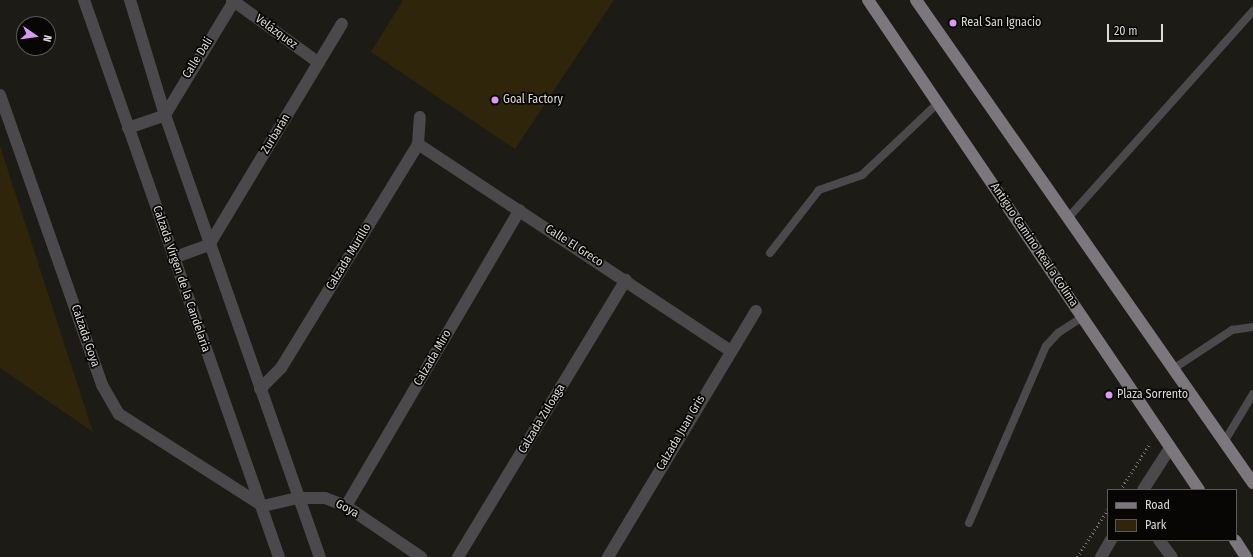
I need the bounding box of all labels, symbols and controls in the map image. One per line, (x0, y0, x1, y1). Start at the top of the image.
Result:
street label: Velázquez (252, 12, 300, 52)
north arrow (16, 16, 56, 56)
place label: Real San Ignacio (961, 16, 1041, 30)
scale bar (1109, 16, 1165, 42)
marker: Real San Ignacio (948, 18, 958, 28)
text: 20 m (1114, 24, 1138, 38)
text: N (40, 34, 54, 43)
street label: Calle Dali (180, 35, 216, 81)
place label: Goal Factory (503, 93, 563, 107)
marker: Goal Factory (490, 95, 500, 105)
street label: Zurbarán (258, 111, 294, 157)
street label: Antiguo Camino Real a Colima (987, 180, 1081, 310)
street label: Calzada Virgen de la Candelaria (149, 204, 213, 354)
street label: Calzada Murillo (323, 221, 375, 293)
street label: Calle El Greco (542, 222, 606, 270)
street label: Calzada Goya (68, 303, 102, 369)
street label: Calzada Miro (411, 327, 455, 389)
street label: Calzada Zuloaga (516, 382, 568, 456)
place label: Plaza Sorrento (1117, 388, 1188, 402)
marker: Plaza Sorrento (1104, 390, 1114, 400)
street label: Calzada Juan Gris (654, 393, 708, 473)
legend (1107, 489, 1237, 541)
street label: Goya (333, 497, 361, 521)
text: Road (1145, 498, 1170, 512)
text: Park (1145, 518, 1166, 532)

